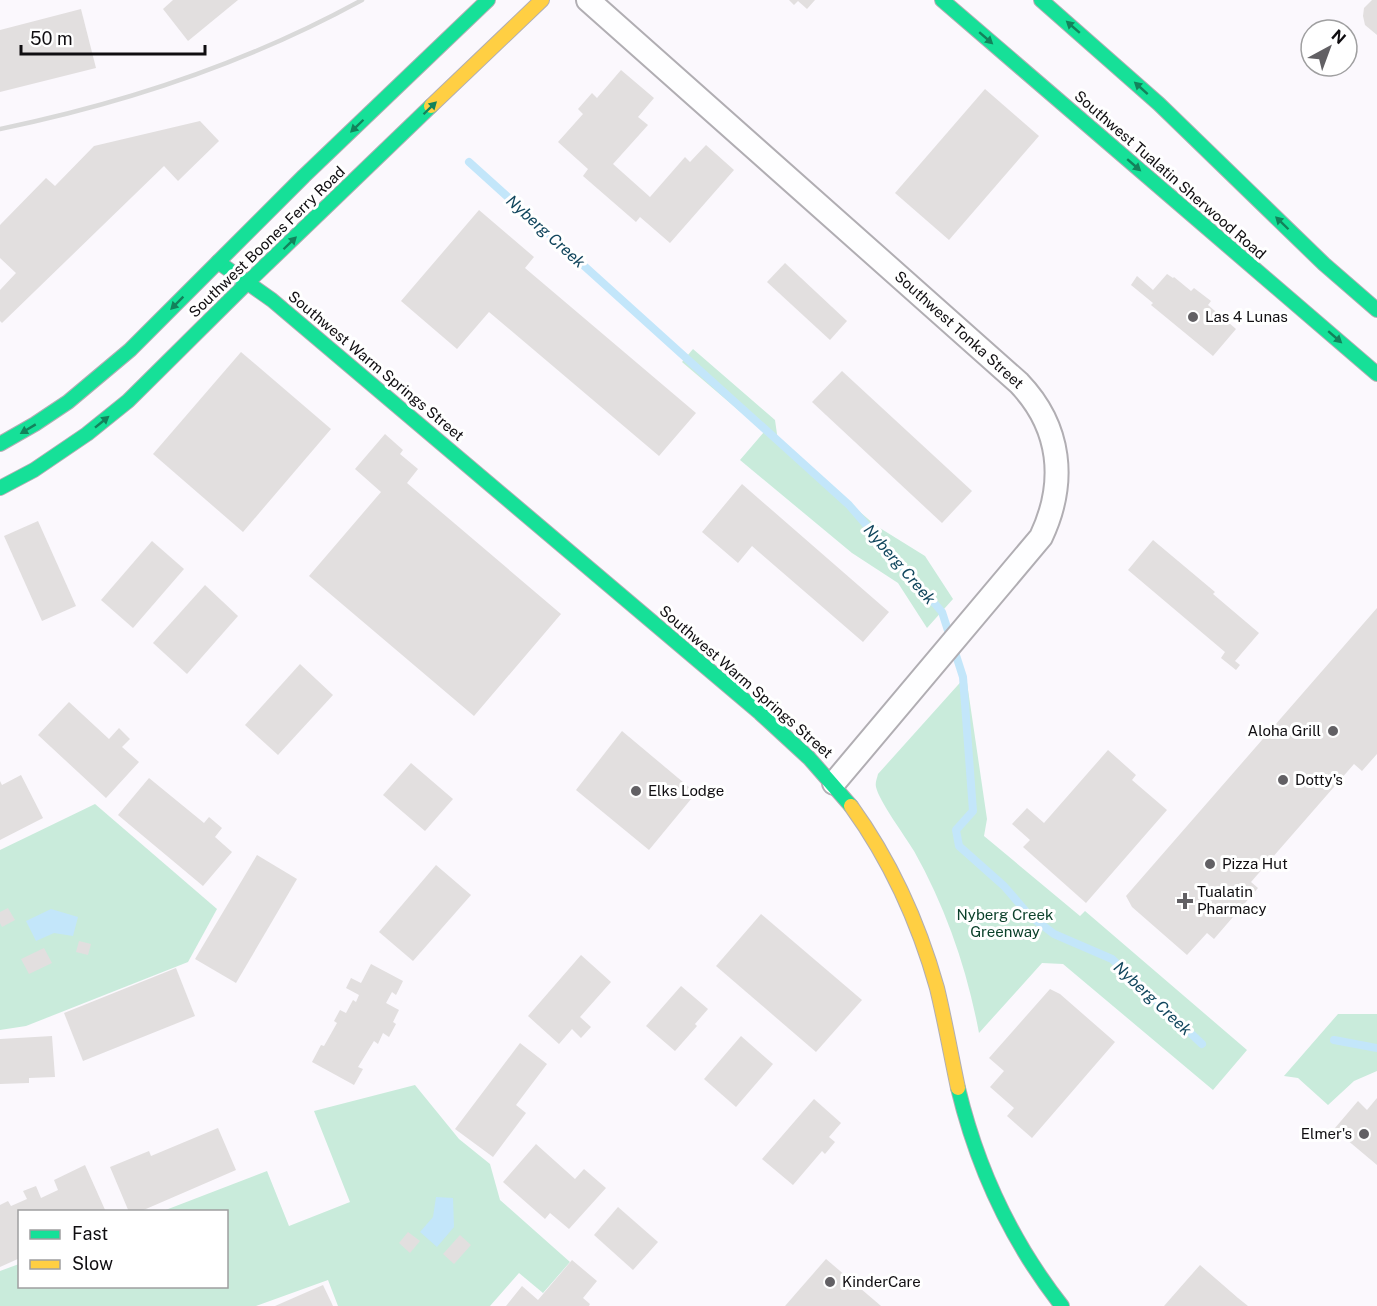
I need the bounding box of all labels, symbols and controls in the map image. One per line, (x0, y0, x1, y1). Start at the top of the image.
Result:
scale bar (21, 18, 206, 56)
north arrow (1299, 18, 1359, 78)
one-way arrow (1066, 21, 1081, 34)
text: N (1328, 26, 1349, 48)
text: 50 m (30, 28, 73, 49)
one-way arrow (979, 31, 994, 45)
one-way arrow (1134, 81, 1149, 95)
street label: Southwest Tualatin Sherwood Road (1071, 87, 1269, 262)
one-way arrow (423, 101, 438, 115)
one-way arrow (351, 119, 365, 133)
one-way arrow (1126, 158, 1141, 171)
street label: Southwest Boones Ferry Road (185, 163, 348, 321)
water label: Nyberg Creek (502, 191, 589, 272)
one-way arrow (1275, 217, 1289, 231)
one-way arrow (282, 236, 297, 250)
street label: Southwest Tonka Street (891, 267, 1027, 392)
street label: Southwest Warm Springs Street (285, 287, 468, 444)
one-way arrow (170, 296, 184, 310)
place label: Las 4 Lunas (1205, 308, 1288, 325)
marker: Las 4 Lunas (1186, 310, 1200, 324)
one-way arrow (1327, 330, 1342, 343)
one-way arrow (94, 416, 109, 429)
one-way arrow (20, 423, 36, 434)
water label: Nyberg Creek (860, 521, 940, 608)
street label: Southwest Warm Springs Street (656, 602, 836, 762)
place label: Aloha Grill (1248, 722, 1321, 739)
marker: Aloha Grill (1326, 724, 1340, 738)
place label: Dotty's (1295, 771, 1343, 788)
marker: Dotty's (1276, 773, 1290, 787)
place label: Elks Lodge (648, 782, 724, 799)
marker: Elks Lodge (629, 784, 643, 798)
place label: Pizza Hut (1222, 855, 1288, 872)
marker: Pizza Hut (1203, 857, 1217, 871)
place label: Tualatin Pharmacy (1197, 883, 1267, 917)
marker: Tualatin Pharmacy (1178, 894, 1192, 908)
park label: Nyberg Creek Greenway (957, 906, 1053, 940)
water label: Nyberg Creek (1110, 957, 1196, 1040)
place label: Elmer's (1301, 1125, 1352, 1142)
marker: Elmer's (1357, 1127, 1371, 1141)
legend (18, 1210, 228, 1288)
text: Fast (72, 1223, 108, 1244)
text: Slow (72, 1253, 113, 1274)
place label: KinderCare (842, 1273, 921, 1290)
marker: KinderCare (823, 1275, 837, 1289)

